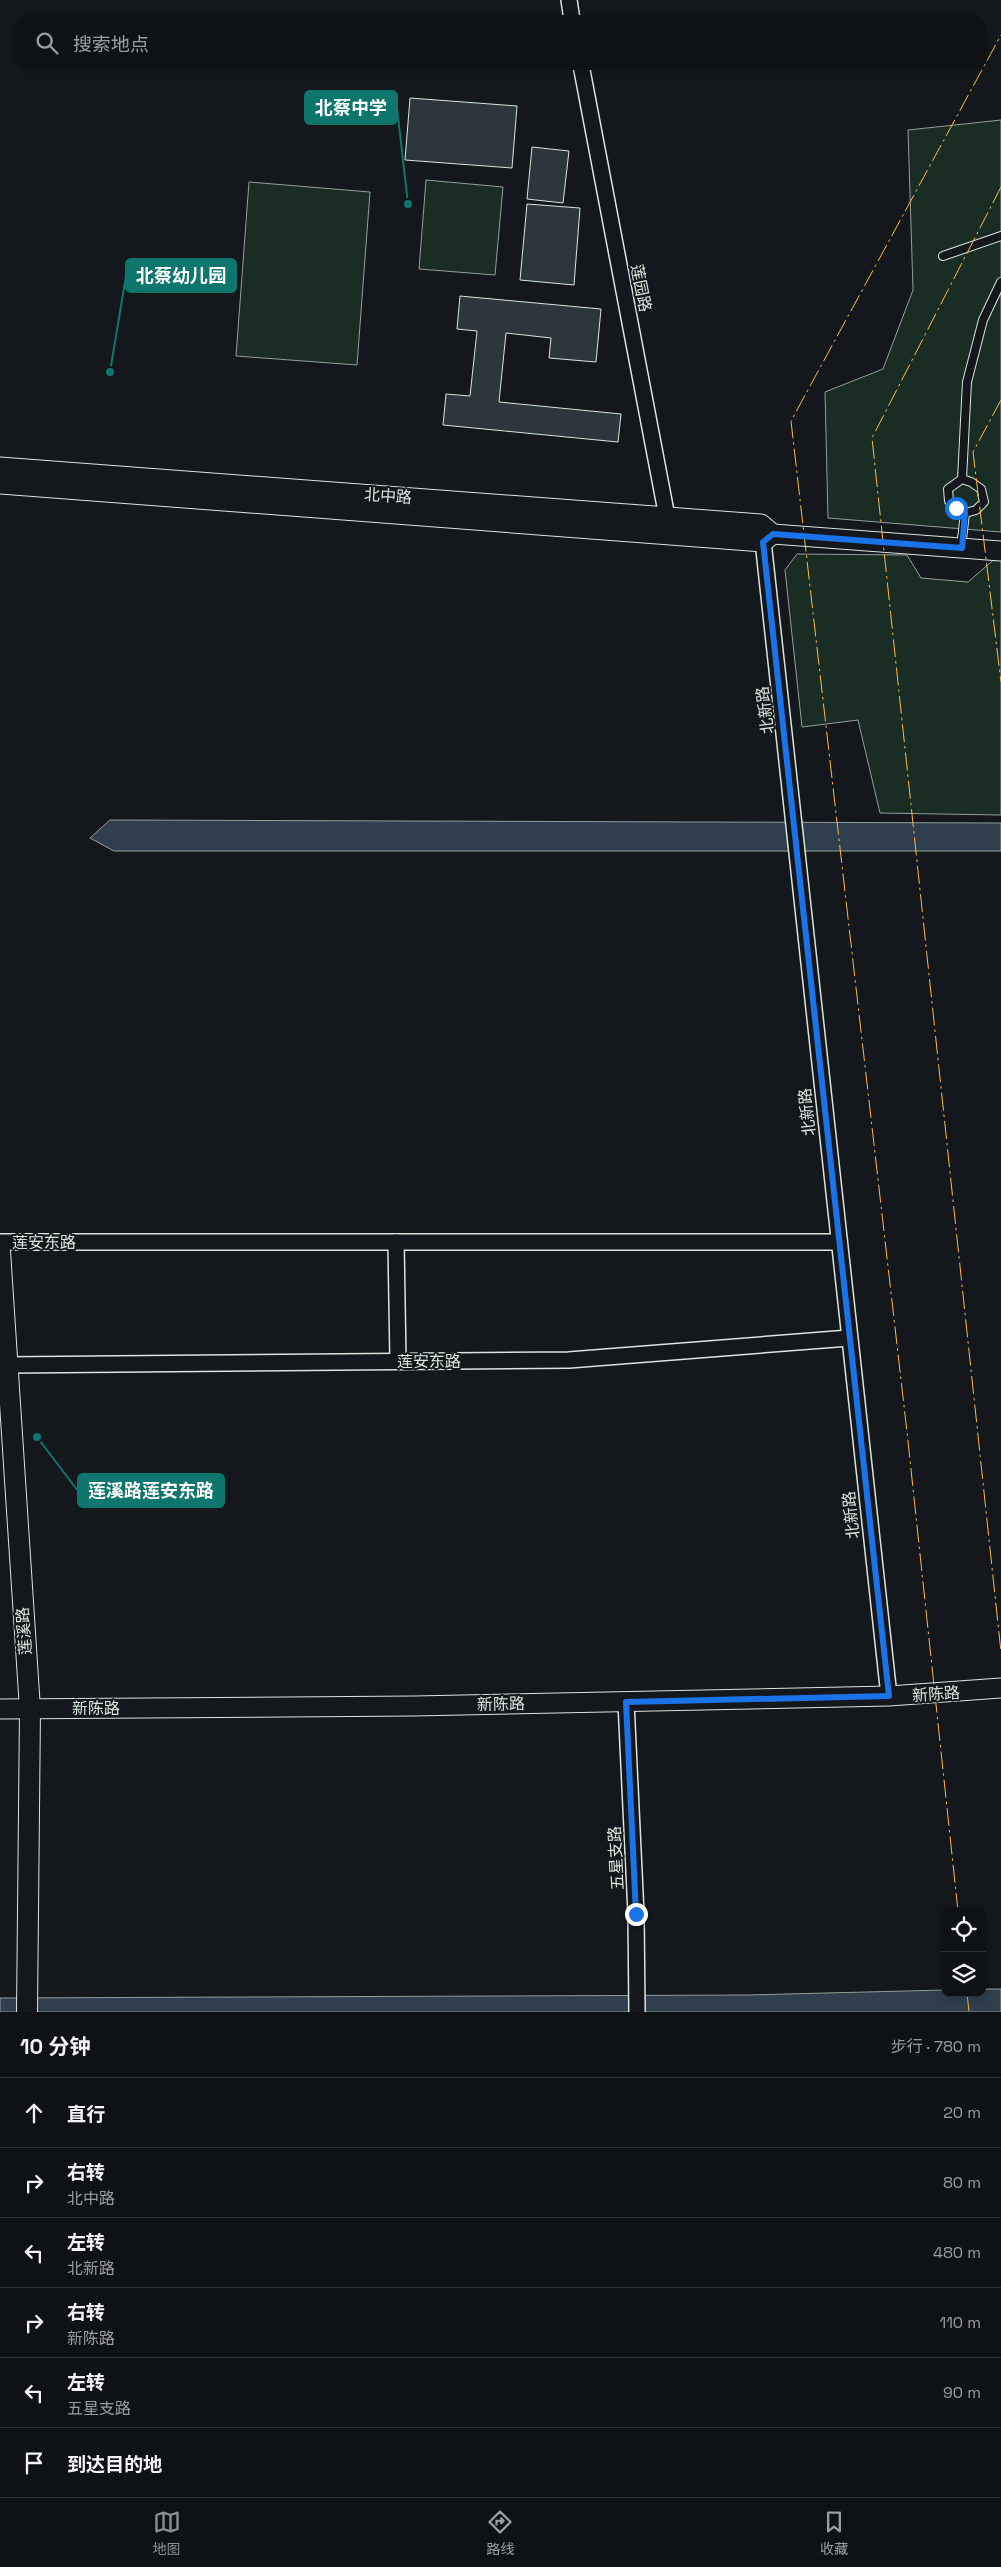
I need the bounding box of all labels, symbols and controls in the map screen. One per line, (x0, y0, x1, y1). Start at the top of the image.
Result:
search box (15, 15, 986, 70)
icon: search (33, 29, 61, 57)
text: 搜索地点 (73, 32, 149, 57)
callout: 北蔡中学 (305, 91, 397, 124)
text: 北蔡中学 (315, 96, 387, 119)
callout: 北蔡幼儿园 (126, 259, 236, 292)
street label: 莲园路 (626, 262, 656, 314)
text: 北蔡幼儿园 (136, 264, 226, 287)
street label: 北中路 (363, 484, 413, 508)
route start (945, 497, 968, 520)
street label: 北新路 (752, 685, 778, 735)
street label: 北新路 (794, 1087, 820, 1137)
street label: 莲安东路 (12, 1232, 76, 1253)
street label: 莲安东路 (397, 1351, 461, 1372)
callout: 莲溪路莲安东路 (78, 1474, 224, 1507)
text: 莲溪路莲安东路 (88, 1479, 214, 1502)
street label: 北新路 (838, 1490, 864, 1540)
street label: 莲溪路 (12, 1606, 36, 1656)
street label: 新陈路 (911, 1682, 961, 1706)
street label: 新陈路 (477, 1693, 525, 1715)
street label: 新陈路 (72, 1698, 120, 1719)
street label: 五星支路 (604, 1825, 628, 1891)
route end (625, 1903, 648, 1926)
map controls (941, 1907, 986, 1997)
button: locate (941, 1907, 986, 1952)
button: layers (941, 1952, 986, 1997)
text: 10 分钟 (20, 2033, 90, 2060)
text: 步行 · 780 m (891, 2036, 981, 2057)
icon: ahead (20, 2099, 48, 2127)
text: 直行 (67, 2102, 105, 2127)
text: 20 m (943, 2102, 981, 2123)
text: 右转 (67, 2160, 105, 2185)
icon: right (20, 2169, 48, 2197)
text: 80 m (943, 2172, 981, 2193)
text: 北中路 (67, 2188, 115, 2209)
text: 左转 (67, 2230, 105, 2255)
icon: left (20, 2239, 48, 2267)
text: 480 m (933, 2242, 981, 2263)
text: 北新路 (67, 2258, 115, 2279)
text: 右转 (67, 2300, 105, 2325)
icon: right (20, 2309, 48, 2337)
text: 110 m (939, 2312, 981, 2333)
text: 新陈路 (67, 2328, 115, 2349)
text: 左转 (67, 2370, 105, 2395)
icon: left (20, 2379, 48, 2407)
text: 90 m (943, 2382, 981, 2403)
text: 五星支路 (67, 2398, 131, 2419)
icon: arrive (20, 2449, 48, 2477)
text: 到达目的地 (67, 2452, 162, 2477)
tab: 地图 (153, 2508, 181, 2558)
tab: 路线 (486, 2508, 514, 2558)
tab: 收藏 (820, 2508, 848, 2558)

